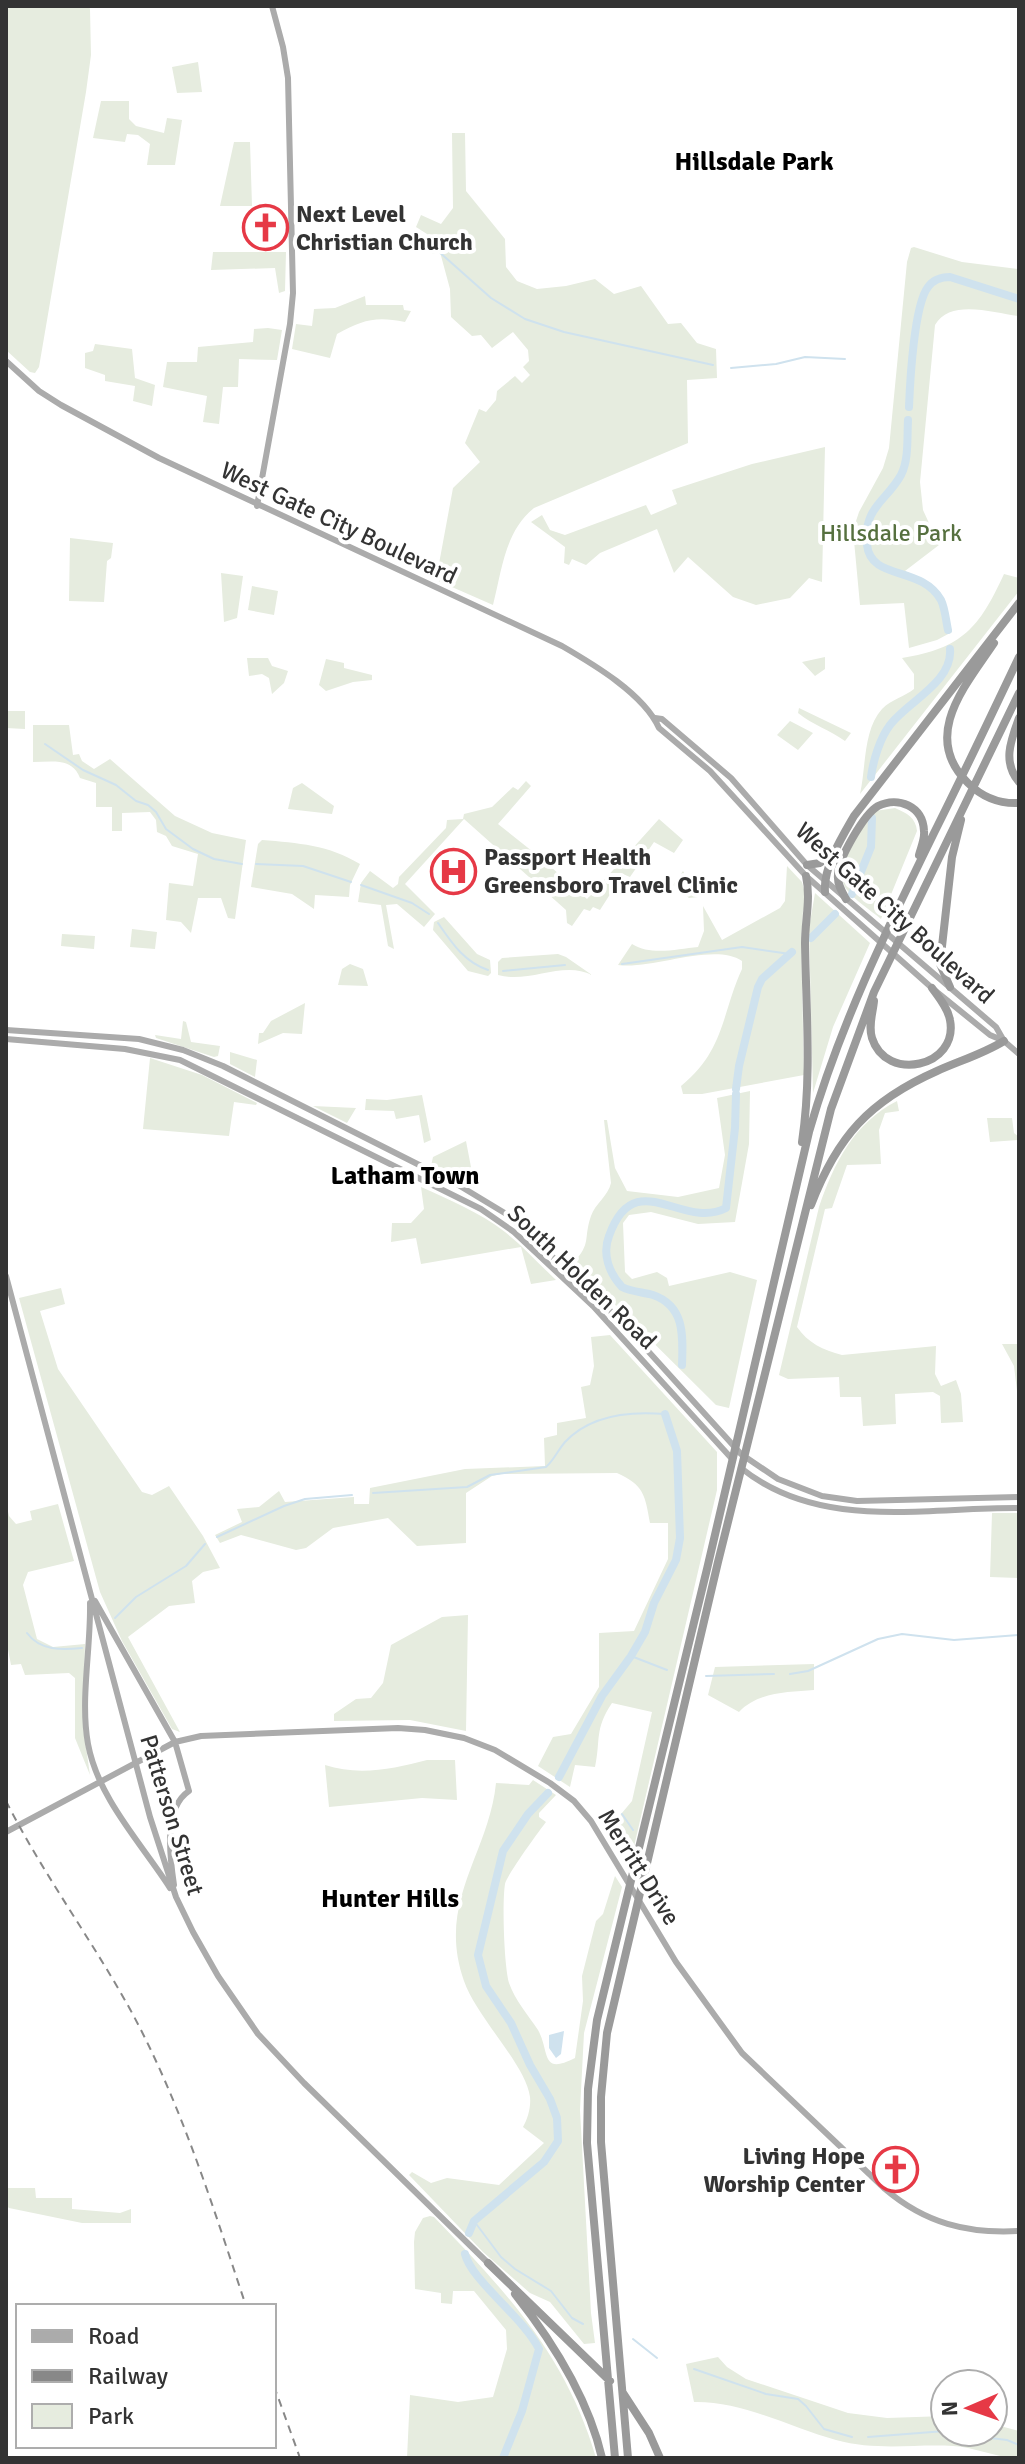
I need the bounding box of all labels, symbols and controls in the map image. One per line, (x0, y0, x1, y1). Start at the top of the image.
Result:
district label: Hillsdale Park (674, 146, 834, 178)
place label: Next Level Christian Church (296, 199, 473, 257)
church icon: Next Level Christian Church (241, 204, 289, 252)
street label: West Gate City Boulevard (216, 455, 462, 591)
park label: Hillsdale Park (820, 518, 962, 548)
street label: West Gate City Boulevard (789, 816, 1001, 1010)
place label: Passport Health Greensboro Travel Clinic (484, 842, 738, 900)
hospital icon: Passport Health Greensboro Travel Clinic (429, 847, 477, 895)
district label: Latham Town (330, 1160, 480, 1192)
street label: South Holden Road (501, 1198, 663, 1356)
street label: Patterson Street (133, 1731, 211, 1899)
street label: Merritt Drive (591, 1803, 687, 1931)
district label: Hunter Hills (321, 1883, 459, 1915)
place label: Living Hope Worship Center (703, 2141, 865, 2199)
church icon: Living Hope Worship Center (872, 2146, 920, 2194)
legend (16, 2304, 276, 2448)
text: Road (88, 2321, 139, 2351)
text: Railway (88, 2361, 168, 2391)
north arrow (929, 2368, 1009, 2448)
text: Park (88, 2401, 134, 2431)
text: N (936, 2401, 963, 2417)

